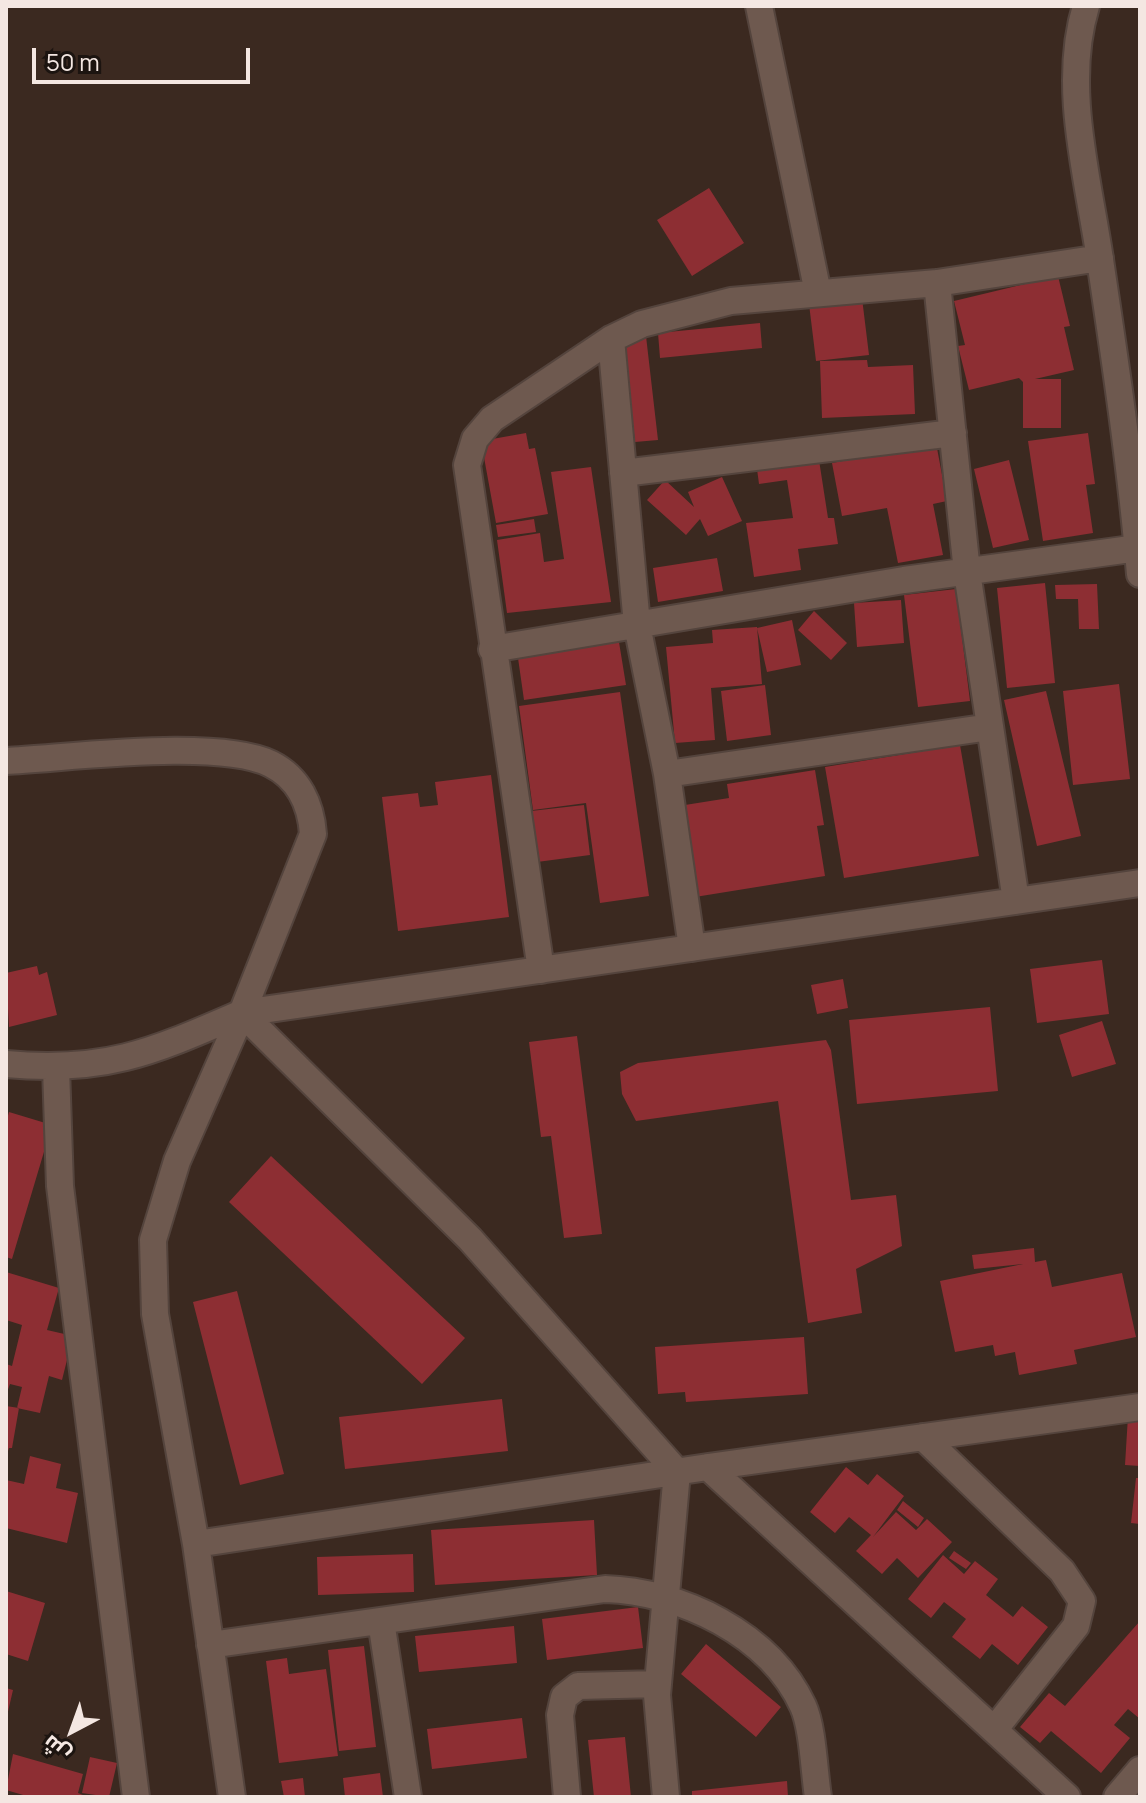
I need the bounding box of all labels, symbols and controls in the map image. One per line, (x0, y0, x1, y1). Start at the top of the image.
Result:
scale bar (36, 32, 254, 82)
text: 50 m (46, 45, 100, 78)
north arrow (32, 1691, 112, 1771)
text: ش (36, 1729, 77, 1770)

